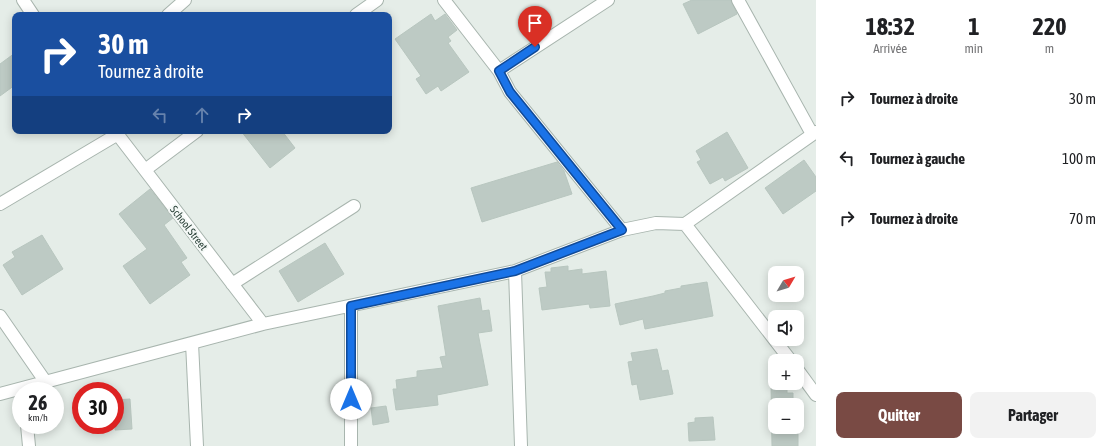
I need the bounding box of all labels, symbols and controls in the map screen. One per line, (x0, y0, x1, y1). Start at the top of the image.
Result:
pin (518, 6, 552, 47)
icon: arrive (524, 12, 546, 34)
text: 18:32 (866, 13, 915, 40)
text: 1 (968, 13, 979, 40)
text: 220 (1033, 13, 1066, 40)
icon: right (32, 28, 84, 80)
text: 30 m (98, 28, 148, 60)
text: Arrivée (873, 41, 907, 56)
text: min (964, 41, 983, 56)
text: m (1045, 41, 1054, 56)
text: Tournez à droite (98, 61, 204, 82)
icon: right (836, 87, 858, 109)
text: Tournez à droite (870, 90, 958, 107)
text: 30 m (1069, 90, 1096, 107)
icon: left (149, 104, 171, 126)
icon: ahead (191, 104, 213, 126)
icon: right (233, 104, 255, 126)
icon: left (836, 147, 858, 169)
text: Tournez à gauche (870, 150, 965, 167)
text: 100 m (1062, 150, 1096, 167)
street label: School Street (168, 203, 210, 253)
icon: right (836, 207, 858, 229)
text: Tournez à droite (870, 210, 958, 227)
text: 70 m (1069, 210, 1096, 227)
north arrow (768, 266, 804, 302)
map controls (768, 266, 804, 434)
button: sound (768, 310, 804, 346)
button: + (768, 354, 804, 390)
position arrow (330, 378, 372, 420)
speed limit sign: 30 (72, 382, 124, 434)
text: 26 (29, 391, 47, 414)
button: Quitter (836, 392, 962, 438)
button: Partager (970, 392, 1096, 438)
button: − (768, 398, 804, 434)
text: km/h (28, 412, 48, 423)

